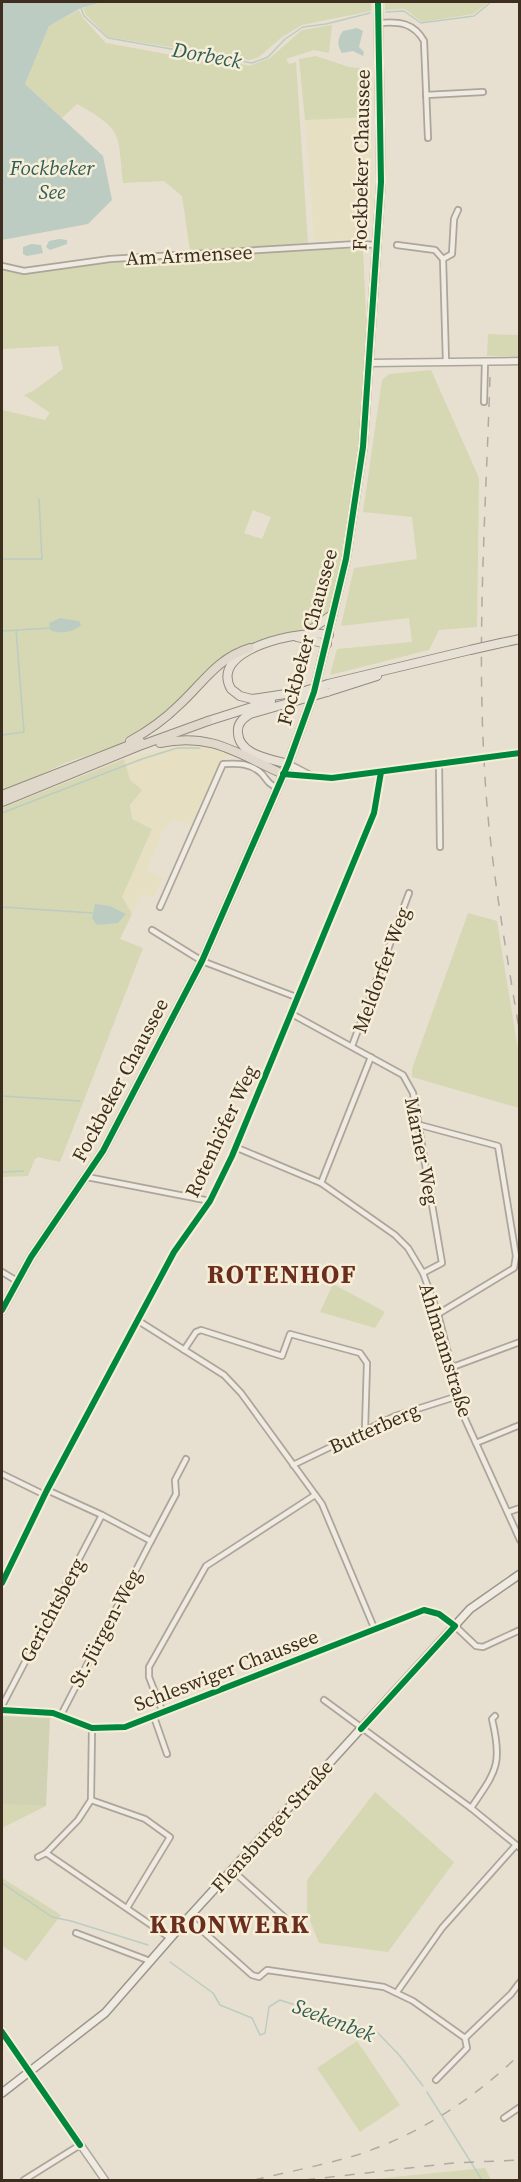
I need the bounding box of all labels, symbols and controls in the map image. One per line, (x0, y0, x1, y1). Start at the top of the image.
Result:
water label: Dorbeck (169, 34, 244, 75)
street label: Fockbeker Chaussee (345, 69, 377, 251)
water label: Fockbeker See (9, 153, 95, 206)
street label: Am Armensee (125, 238, 253, 272)
street label: Fockbeker Chaussee (270, 546, 344, 728)
street label: Meldorfer Weg (345, 903, 417, 1037)
street label: Fockbeker Chaussee (65, 993, 175, 1167)
street label: Rotenhöfer Weg (178, 1060, 264, 1202)
street label: Marner Weg (398, 1095, 446, 1207)
district label: ROTENHOF (207, 1256, 357, 1292)
street label: Ahlmannstraße (412, 1279, 480, 1421)
street label: Butterberg (325, 1396, 423, 1460)
street label: Gerichtsberg (13, 1553, 91, 1667)
street label: St.-Jürgen-Weg (62, 1564, 148, 1692)
street label: Schleswiger Chaussee (130, 1622, 322, 1718)
street label: Flensburger Straße (205, 1753, 339, 1899)
district label: KRONWERK (150, 1906, 310, 1942)
water label: Seekenbek (289, 1991, 379, 2049)

